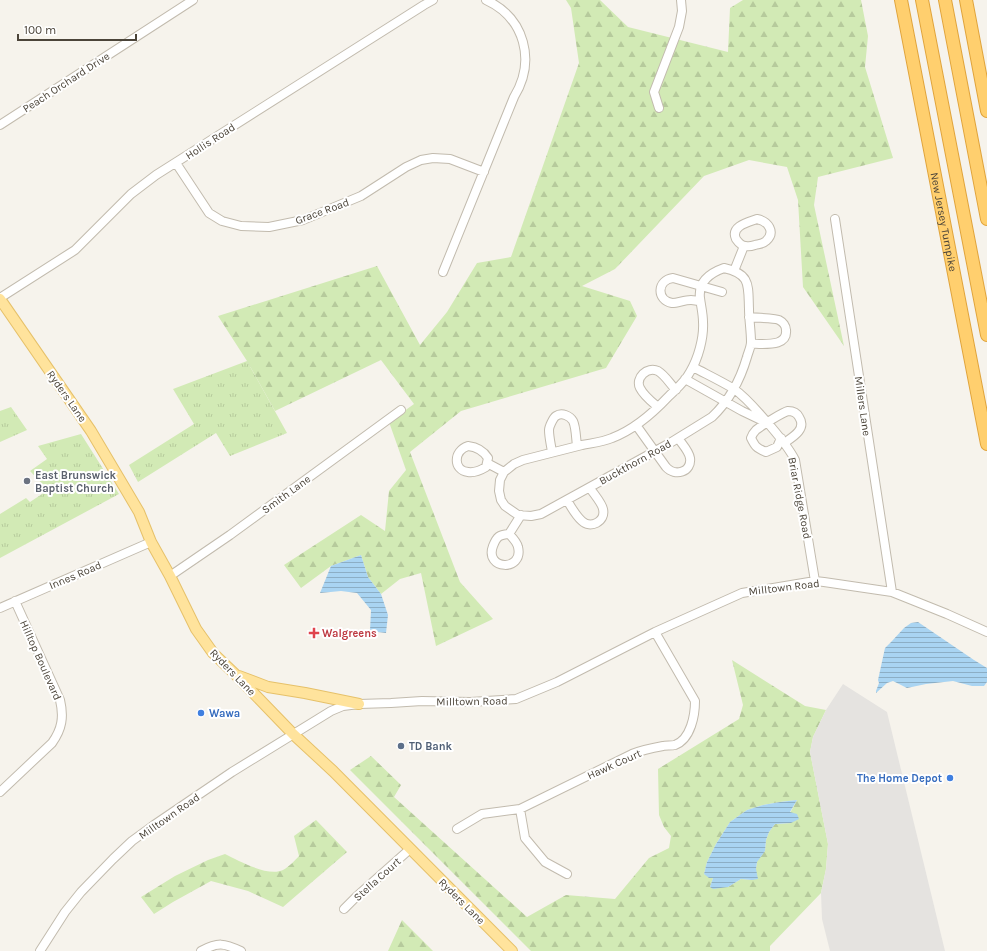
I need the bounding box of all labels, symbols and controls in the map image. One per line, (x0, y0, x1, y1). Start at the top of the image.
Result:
scale bar (18, 16, 136, 42)
text: 100 m (24, 23, 56, 37)
street label: Peach Orchard Drive (20, 49, 112, 115)
street label: Hollis Road (183, 121, 238, 162)
street label: New Jersey Turnpike (928, 171, 960, 273)
street label: Grace Road (293, 196, 351, 227)
street label: Ryders Lane (44, 368, 89, 425)
street label: Millers Lane (852, 375, 873, 437)
street label: Buckthorn Road (597, 437, 674, 488)
street label: Briar Ridge Road (785, 456, 814, 540)
place label: East Brunswick Baptist Church (35, 469, 117, 495)
street label: Smith Lane (259, 472, 313, 516)
marker: East Brunswick Baptist Church (22, 476, 32, 486)
street label: Innes Road (47, 559, 103, 592)
street label: Milltown Road (748, 577, 820, 598)
street label: Hilltop Boulevard (17, 618, 64, 702)
place label: Walgreens (322, 627, 377, 640)
marker: Walgreens (309, 628, 319, 638)
street label: Ryders Lane (207, 646, 258, 699)
street label: Milltown Road (436, 694, 508, 709)
place label: Wawa (209, 707, 240, 720)
marker: Wawa (196, 708, 206, 718)
place label: TD Bank (409, 740, 453, 753)
marker: TD Bank (396, 741, 406, 751)
street label: Hawk Court (585, 747, 643, 782)
place label: The Home Depot (857, 772, 943, 785)
marker: The Home Depot (945, 773, 955, 783)
street label: Milltown Road (136, 791, 202, 842)
street label: Stella Court (351, 855, 404, 904)
street label: Ryders Lane (436, 876, 488, 927)

